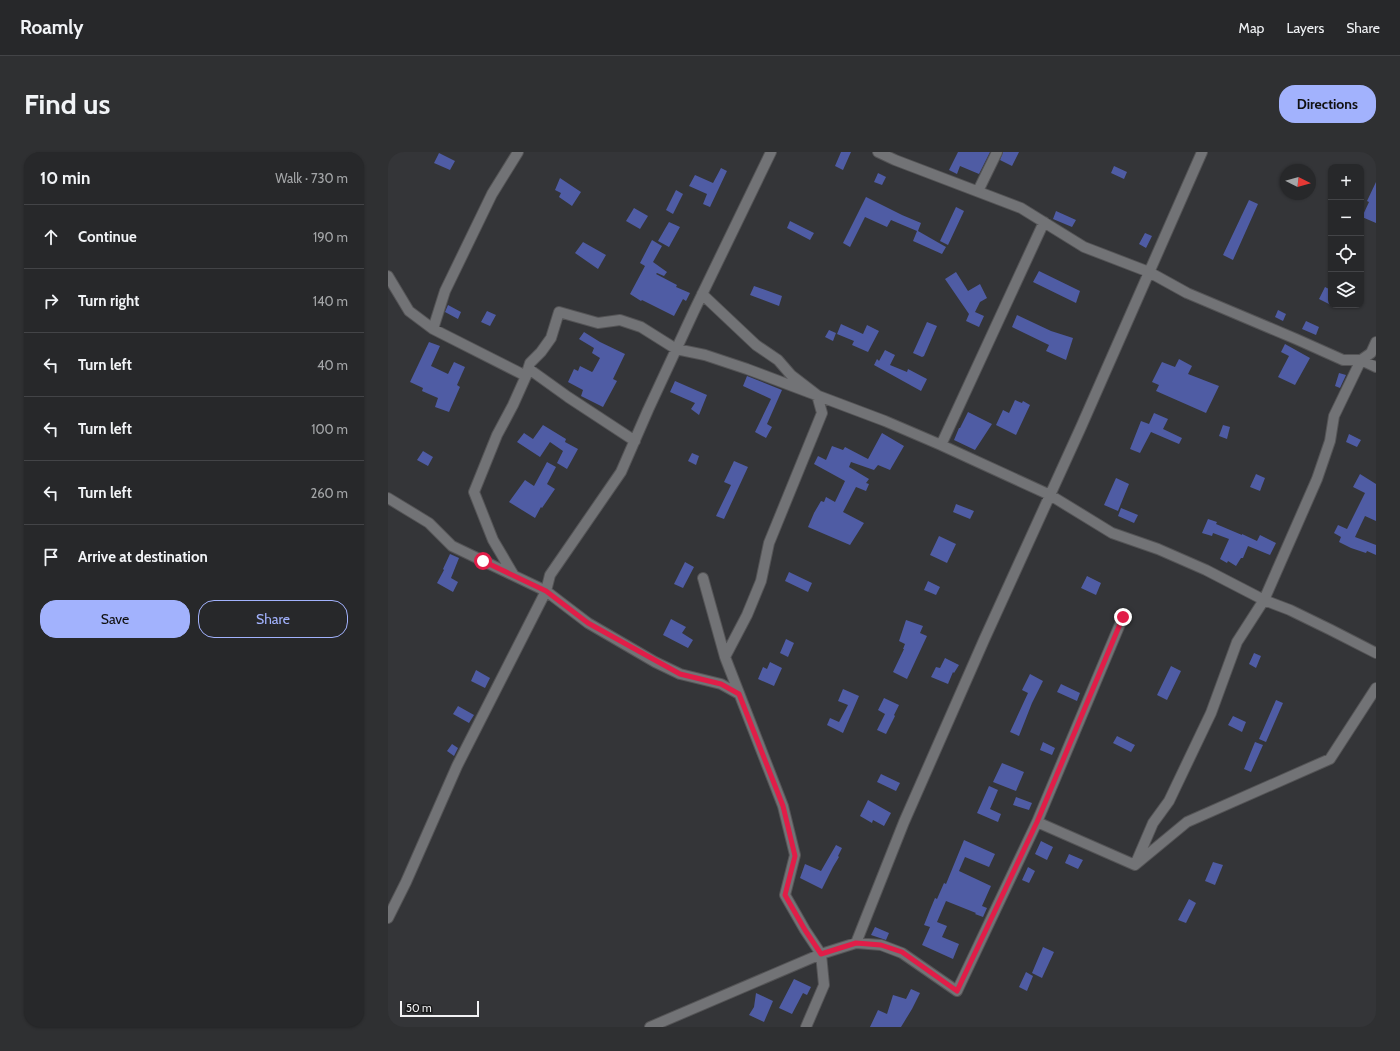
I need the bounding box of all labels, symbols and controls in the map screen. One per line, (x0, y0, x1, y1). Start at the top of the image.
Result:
text: Roamly (20, 16, 83, 39)
text: Map (1239, 19, 1264, 37)
text: Layers (1286, 19, 1324, 37)
text: Share (1346, 19, 1380, 37)
button: Directions (1279, 85, 1376, 123)
text: Find us (24, 87, 110, 121)
north arrow (1280, 164, 1316, 200)
map controls (1328, 164, 1364, 308)
button: + (1328, 164, 1364, 200)
text: 10 min (40, 168, 90, 188)
text: Walk · 730 m (275, 170, 348, 186)
button: − (1328, 200, 1364, 236)
icon: ahead (40, 226, 62, 248)
text: Continue (78, 228, 137, 246)
text: 190 m (313, 229, 348, 245)
button: locate (1328, 236, 1364, 272)
button: layers (1328, 272, 1364, 308)
icon: right (40, 290, 62, 312)
text: Turn right (78, 292, 139, 310)
text: 140 m (313, 293, 348, 309)
icon: left (40, 354, 62, 376)
text: Turn left (78, 356, 132, 374)
text: 40 m (317, 357, 348, 373)
icon: left (40, 418, 62, 440)
text: Turn left (78, 420, 132, 438)
text: 100 m (311, 421, 348, 437)
icon: left (40, 482, 62, 504)
text: Turn left (78, 484, 132, 502)
text: 260 m (310, 485, 348, 501)
icon: arrive (40, 546, 62, 568)
text: Arrive at destination (78, 548, 208, 566)
route start (474, 552, 492, 570)
button: Save (40, 600, 190, 638)
button: Share (198, 600, 348, 638)
route end (1114, 608, 1132, 626)
scale bar (400, 999, 479, 1018)
text: 50 m (406, 1001, 432, 1015)

